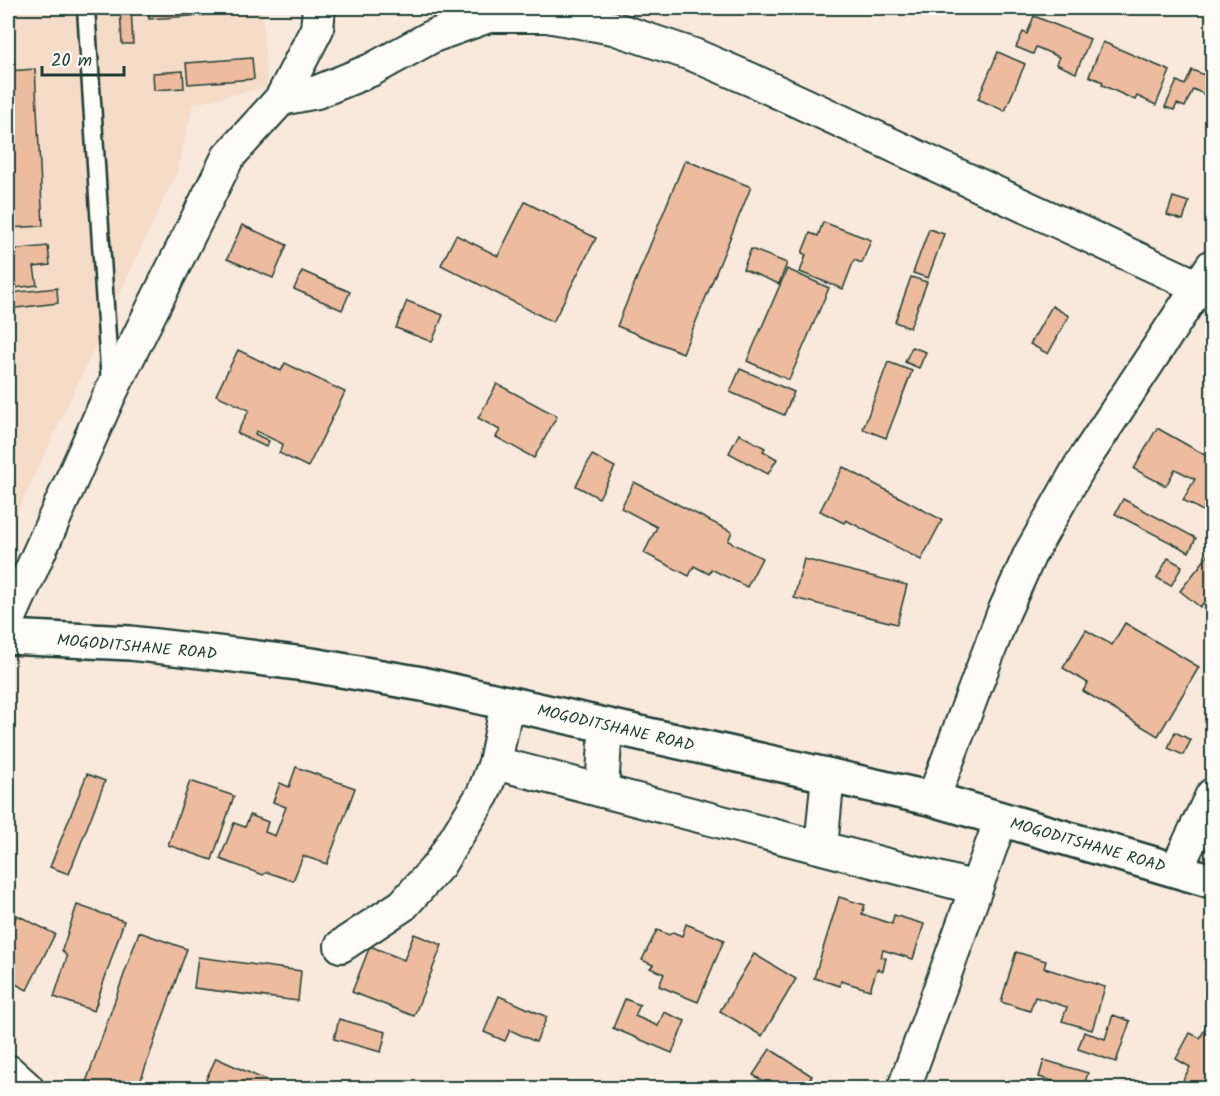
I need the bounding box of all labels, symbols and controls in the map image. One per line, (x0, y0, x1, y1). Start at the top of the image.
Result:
scale bar (42, 39, 124, 77)
text: 20 m (51, 47, 92, 76)
street label: MOGODITSHANE ROAD (56, 628, 218, 667)
street label: MOGODITSHANE ROAD (535, 698, 697, 759)
street label: MOGODITSHANE ROAD (1007, 811, 1168, 880)

